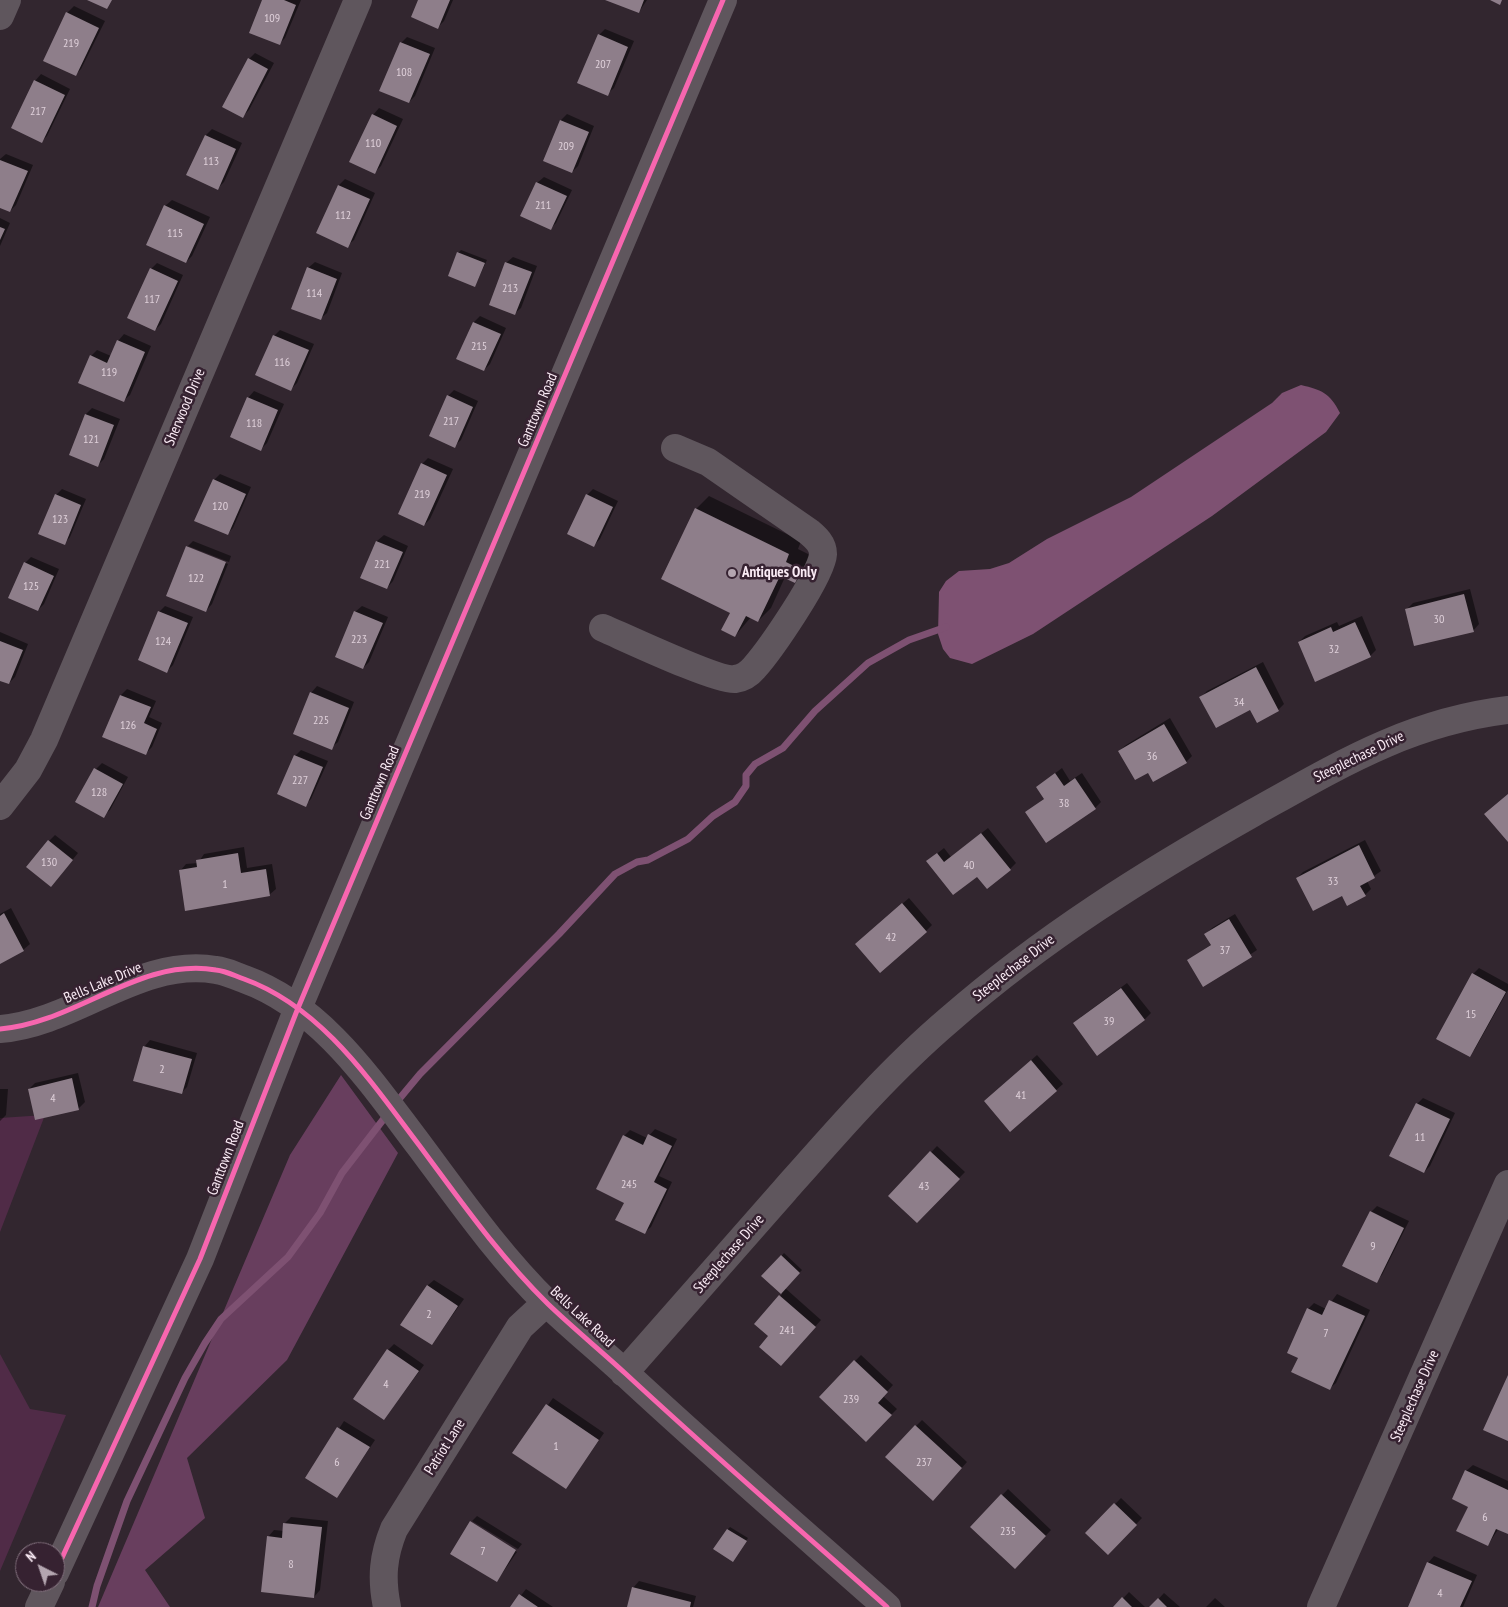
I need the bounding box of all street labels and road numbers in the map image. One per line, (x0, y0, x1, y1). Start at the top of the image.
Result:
street label: Sherwood Drive (161, 366, 209, 448)
street label: Ganttown Road (514, 370, 562, 450)
street label: Steeplechase Drive (1311, 727, 1407, 787)
street label: Ganttown Road (356, 743, 404, 823)
street label: Steeplechase Drive (970, 931, 1058, 1005)
street label: Bells Lake Drive (61, 959, 145, 1007)
street label: Ganttown Road (204, 1118, 248, 1198)
street label: Steeplechase Drive (690, 1211, 768, 1297)
street label: Bells Lake Road (546, 1283, 618, 1351)
street label: Steeplechase Drive (1387, 1347, 1443, 1445)
street label: Patriot Lane (421, 1416, 469, 1478)

